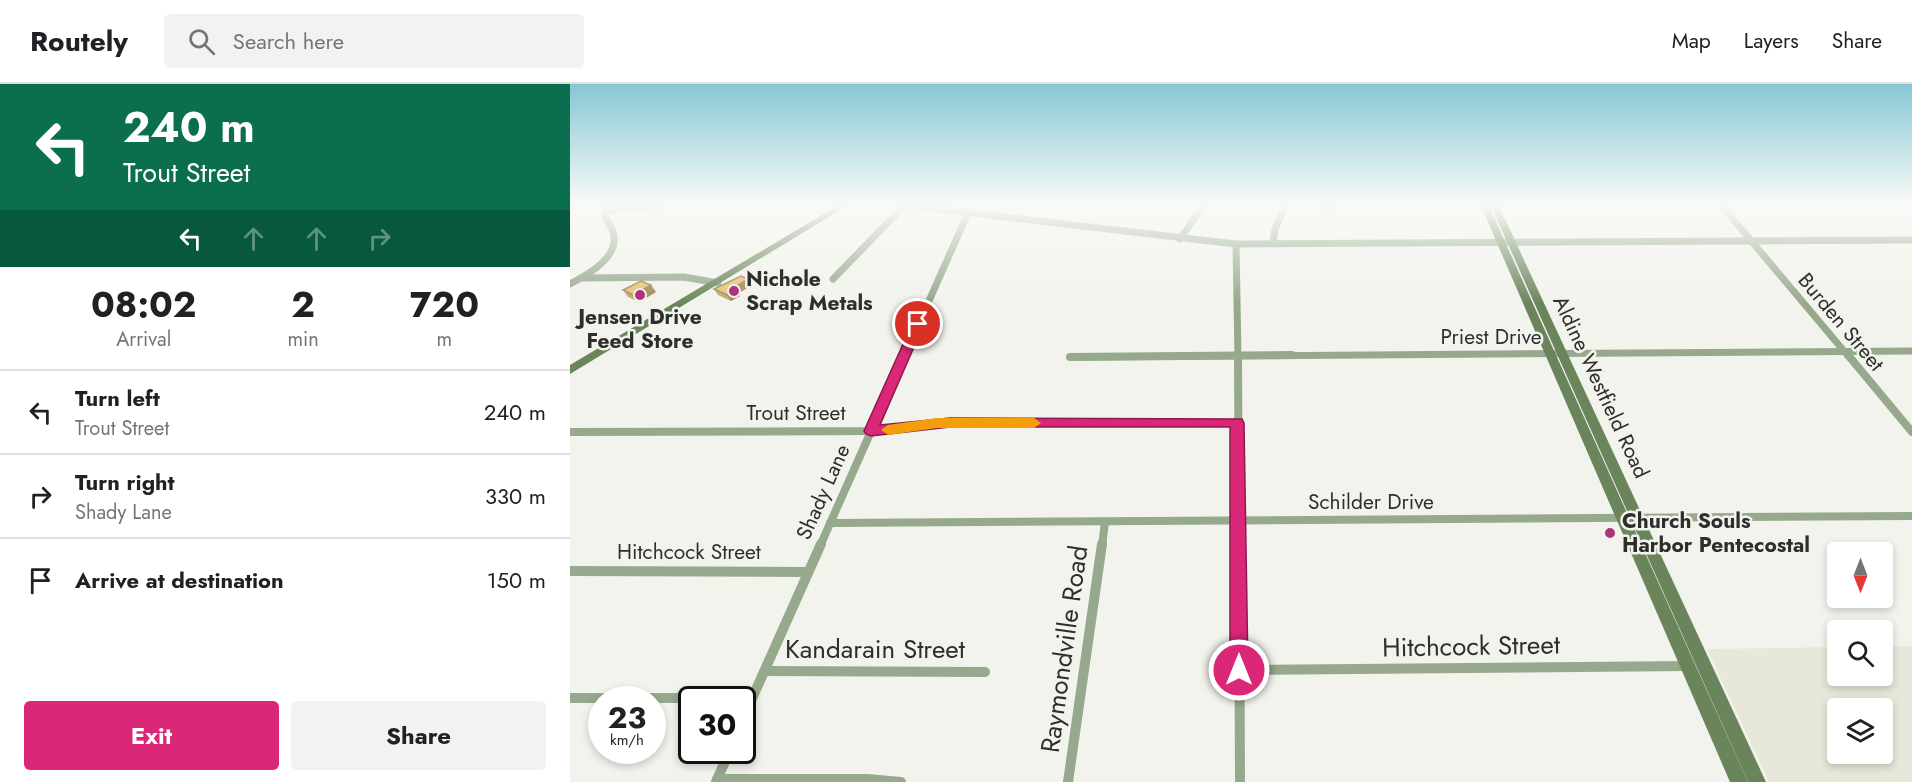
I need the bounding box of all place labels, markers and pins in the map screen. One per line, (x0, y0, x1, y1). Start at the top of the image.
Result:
place label: Nichole Scrap Metals (746, 264, 873, 318)
marker: Nichole Scrap Metals (727, 284, 741, 298)
marker: Jensen Drive Feed Store (633, 288, 647, 302)
pin (892, 298, 943, 349)
place label: Jensen Drive Feed Store (574, 302, 702, 356)
place label: Church Souls Harbor Pentecostal (1622, 506, 1810, 560)
marker: Church Souls Harbor Pentecostal (1603, 526, 1617, 540)

